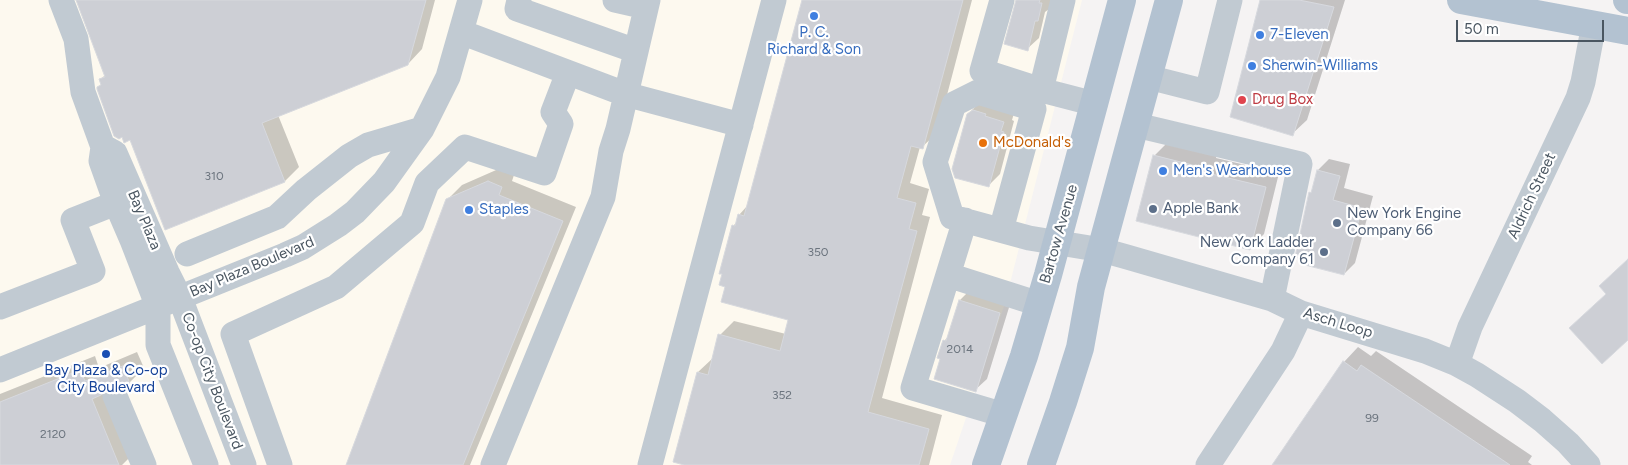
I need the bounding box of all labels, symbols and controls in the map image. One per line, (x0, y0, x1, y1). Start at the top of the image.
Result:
marker: P. C. Richard & Son (808, 10, 820, 22)
scale bar (1458, 10, 1606, 42)
text: 50 m (1464, 20, 1499, 38)
place label: P. C. Richard & Son (767, 24, 861, 59)
place label: 7-Eleven (1270, 26, 1329, 44)
marker: 7-Eleven (1254, 29, 1266, 41)
place label: Sherwin-Williams (1262, 57, 1378, 75)
marker: Sherwin-Williams (1246, 60, 1258, 72)
place label: Drug Box (1252, 91, 1313, 109)
marker: Drug Box (1236, 94, 1248, 106)
place label: McDonald's (993, 134, 1071, 152)
marker: McDonald's (977, 137, 989, 149)
street label: Aldrich Street (1504, 150, 1560, 242)
place label: Men's Wearhouse (1173, 162, 1291, 180)
marker: Men's Wearhouse (1157, 165, 1169, 177)
house number: 310 (204, 169, 224, 183)
street label: Bartow Avenue (1036, 182, 1082, 286)
street label: Bay Plaza (123, 188, 165, 252)
place label: Apple Bank (1163, 200, 1239, 218)
place label: Staples (479, 201, 529, 219)
marker: Apple Bank (1147, 203, 1159, 215)
marker: Staples (463, 204, 475, 216)
place label: New York Engine Company 66 (1347, 205, 1461, 240)
marker: New York Engine Company 66 (1331, 217, 1343, 229)
street label: Bay Plaza Boulevard (187, 233, 317, 301)
place label: New York Ladder Company 61 (1200, 234, 1314, 269)
house number: 350 (807, 245, 829, 259)
marker: New York Ladder Company 61 (1318, 246, 1330, 258)
street label: Asch Loop (1301, 304, 1375, 342)
street label: Co-op City Boulevard (178, 310, 246, 452)
house number: 2014 (947, 342, 973, 356)
marker: Bay Plaza & Co-op City Boulevard (100, 348, 112, 360)
place label: Bay Plaza & Co-op City Boulevard (44, 362, 168, 397)
house number: 352 (772, 388, 792, 402)
house number: 99 (1365, 411, 1379, 425)
house number: 2120 (40, 427, 66, 441)

